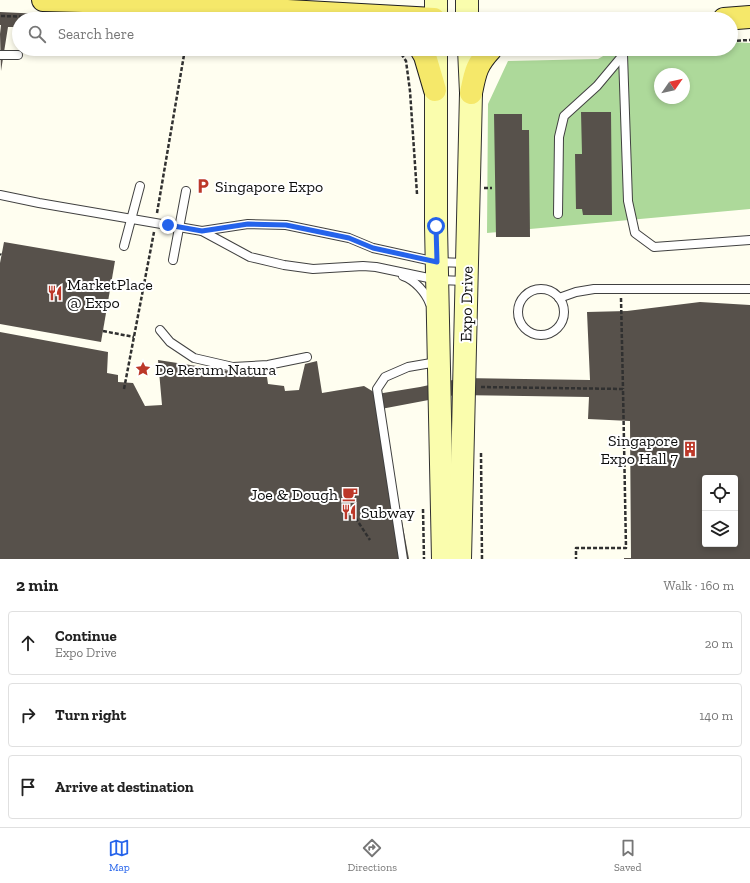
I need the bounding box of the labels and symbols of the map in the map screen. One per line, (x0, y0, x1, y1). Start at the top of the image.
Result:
north arrow (654, 68, 690, 104)
parking icon: Singapore Expo (194, 177, 212, 195)
place label: Singapore Expo (215, 177, 323, 196)
route end (159, 216, 177, 234)
route start (427, 217, 445, 235)
street label: Expo Drive (456, 266, 477, 342)
place label: MarketPlace @ Expo (67, 275, 153, 312)
restaurant icon: MarketPlace @ Expo (46, 284, 64, 302)
place icon: De Rerum Natura (134, 360, 152, 378)
place label: De Rerum Natura (155, 360, 277, 379)
place label: Singapore Expo Hall 7 (600, 431, 678, 468)
building icon: Singapore Expo Hall 7 (681, 440, 699, 458)
place label: Joe & Dough (250, 485, 338, 504)
cafe icon: Joe & Dough (341, 485, 359, 503)
restaurant icon: Subway (340, 503, 358, 521)
place label: Subway (361, 503, 416, 522)

